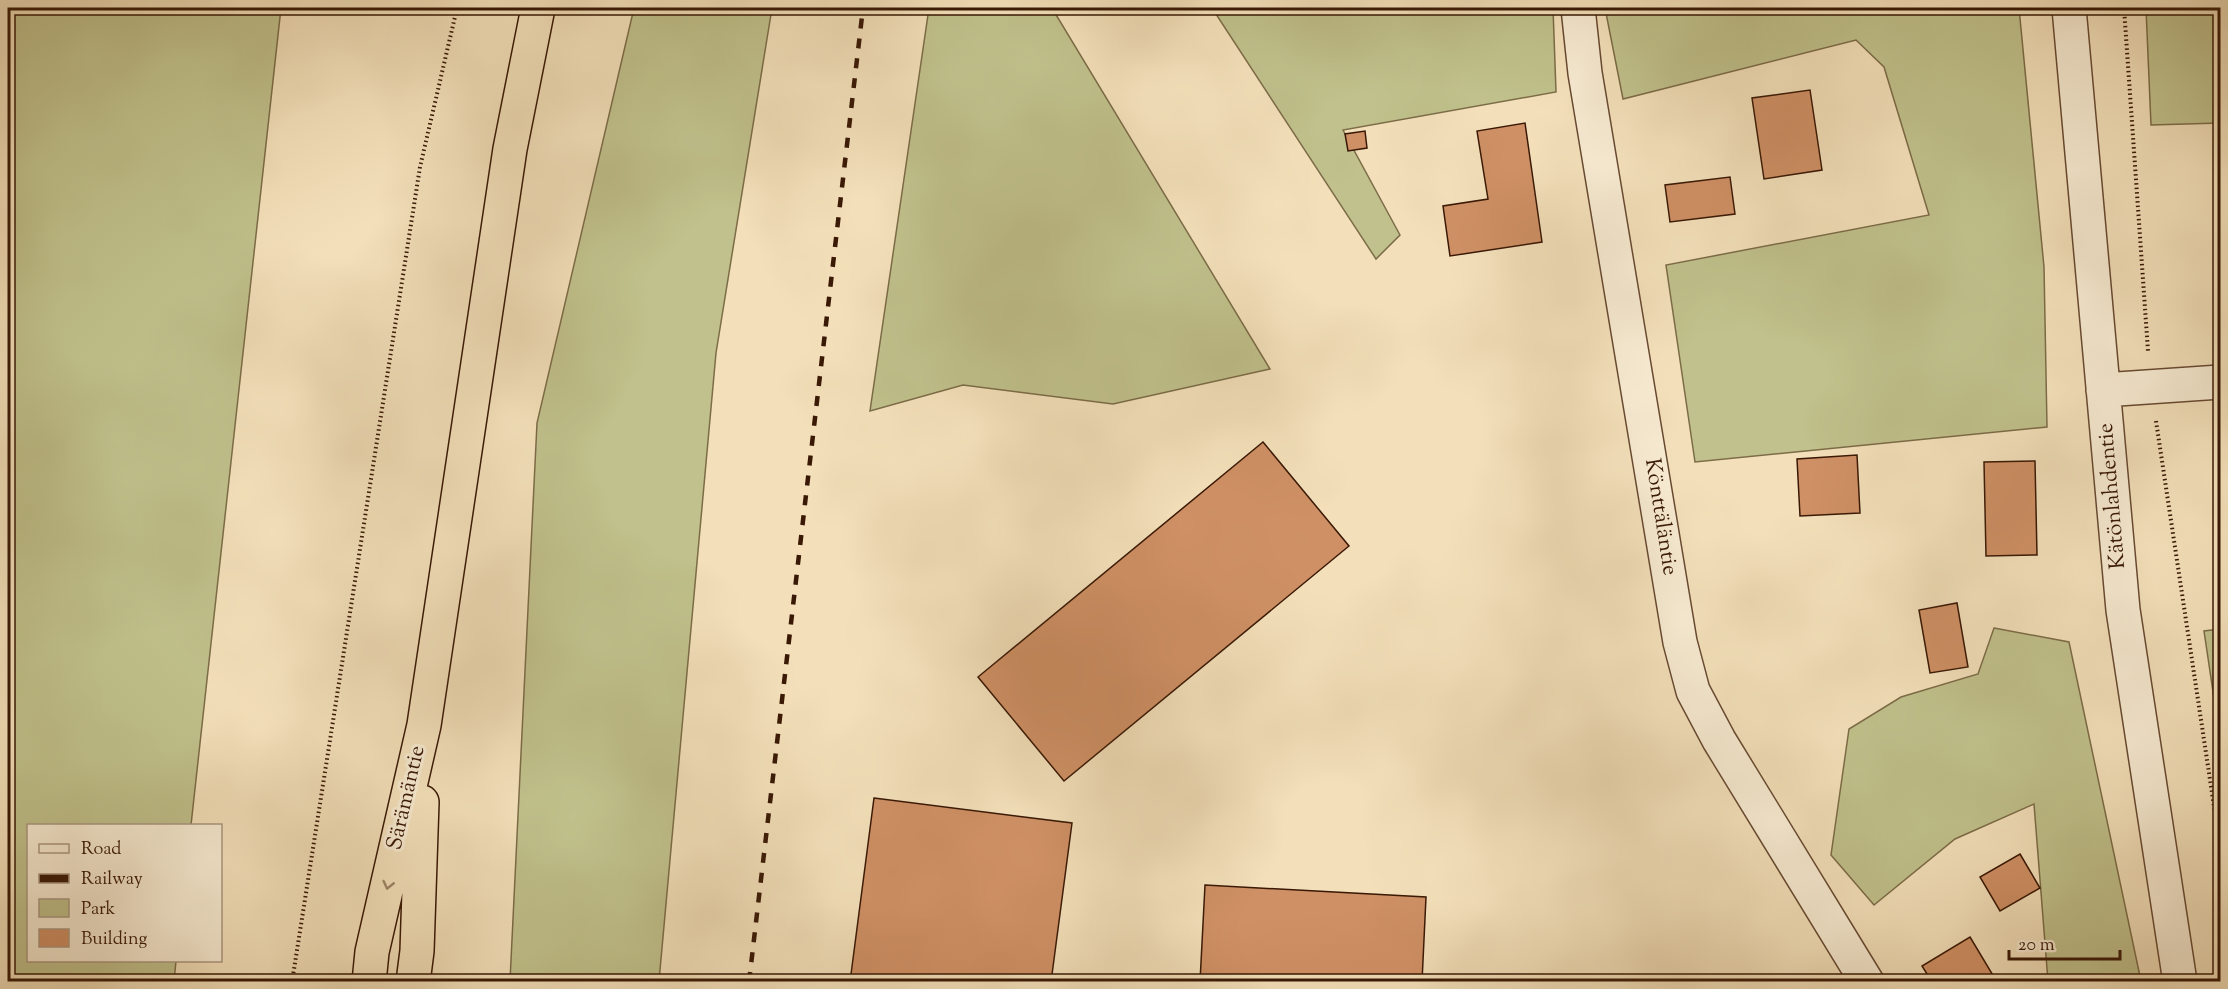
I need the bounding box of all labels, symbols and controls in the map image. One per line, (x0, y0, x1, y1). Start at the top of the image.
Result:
street label: Kätönlahdentie (2091, 422, 2135, 570)
street label: Könttäläntie (1635, 456, 1685, 578)
street label: Särämäntie (379, 743, 435, 853)
legend (27, 824, 222, 962)
text: Road (81, 837, 121, 863)
text: Railway (81, 867, 143, 893)
one-way arrow (382, 880, 395, 890)
text: Park (81, 897, 116, 923)
scale bar (2009, 923, 2120, 961)
text: Building (81, 927, 147, 953)
text: 20 m (2018, 933, 2055, 959)

